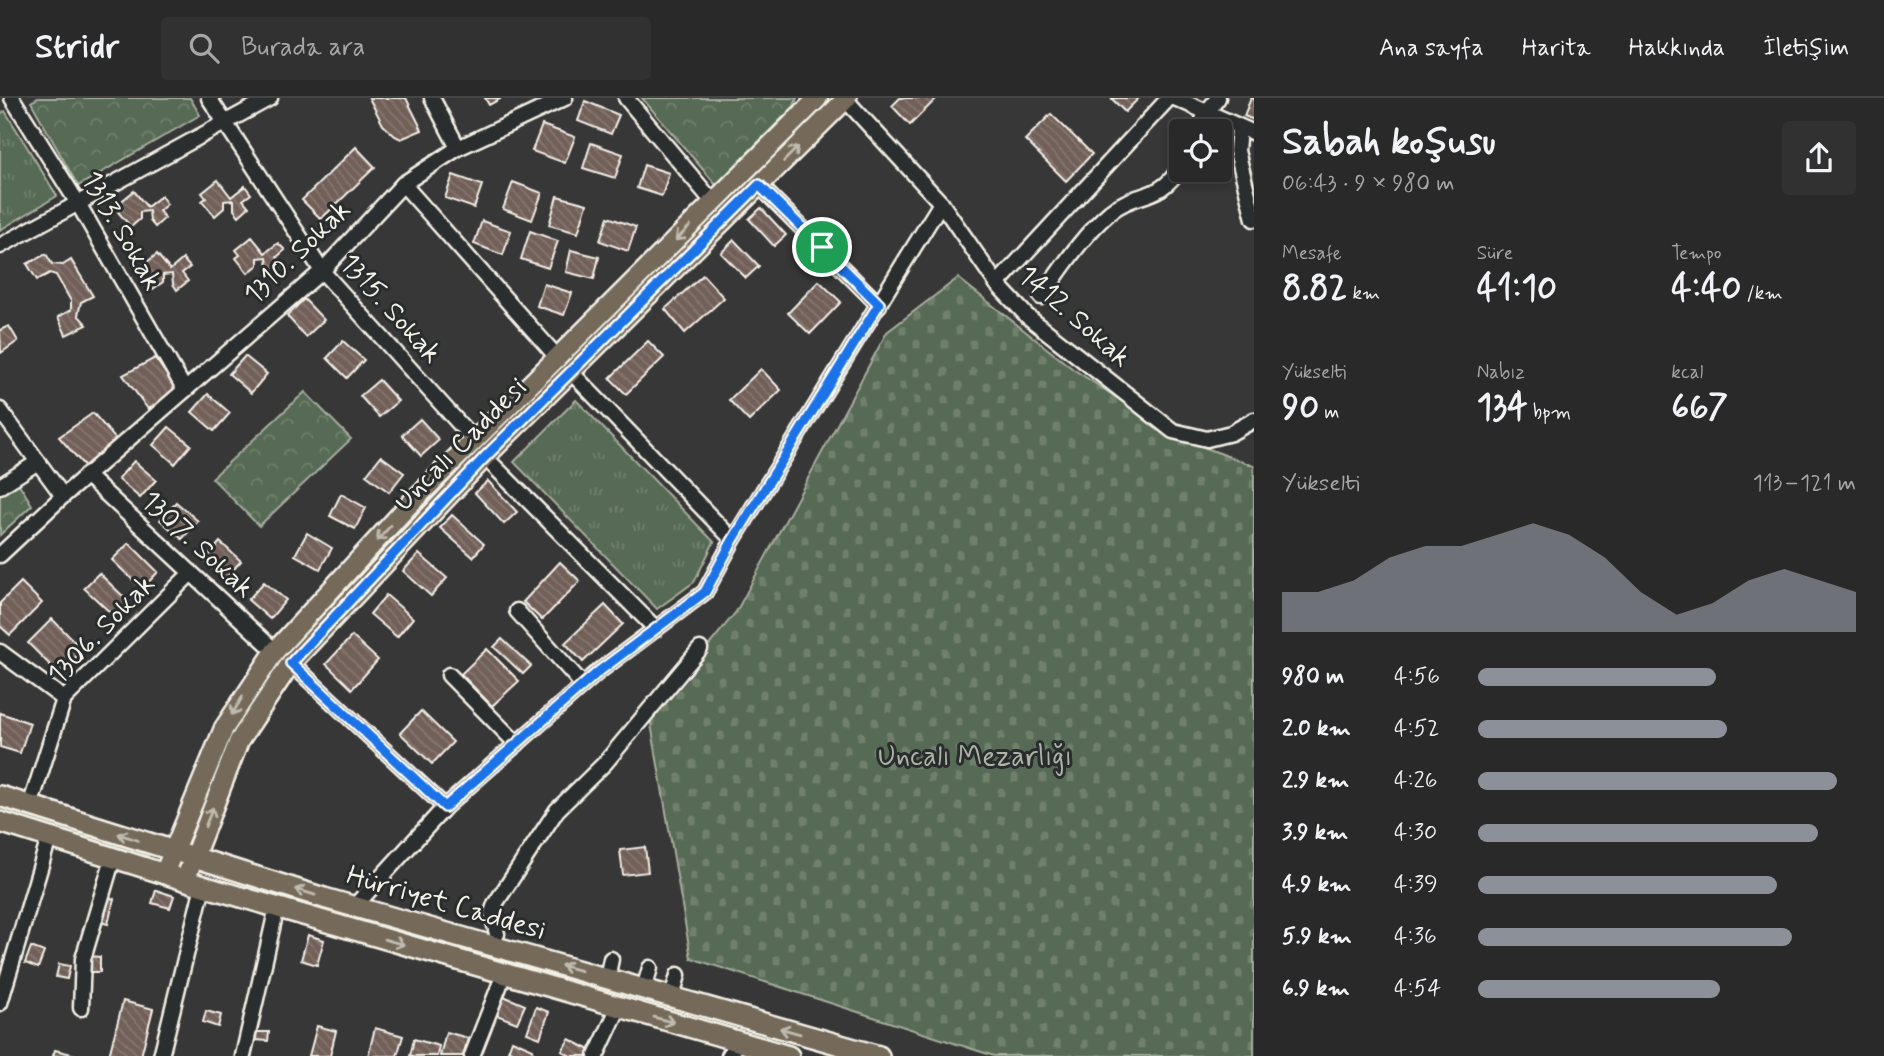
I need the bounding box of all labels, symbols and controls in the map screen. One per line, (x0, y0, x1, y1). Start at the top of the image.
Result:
search box (161, 17, 651, 80)
text: Stridr (35, 26, 119, 70)
icon: search (185, 29, 223, 67)
text: Burada ara (241, 31, 365, 65)
text: Ana sayfa (1379, 33, 1484, 64)
text: Harita (1522, 33, 1591, 64)
text: Hakkında (1629, 33, 1725, 64)
text: İletişim (1763, 33, 1849, 64)
text: Sabah koşusu (1282, 118, 1496, 167)
map controls (1169, 119, 1232, 182)
button: locate (1169, 119, 1232, 182)
button: share (1782, 121, 1856, 195)
one-way arrow (782, 145, 799, 162)
street label: 1313. Sokak (72, 165, 170, 298)
text: 06:43 · 9 × 980 m (1282, 169, 1455, 199)
street label: 1310. Sokak (237, 193, 360, 313)
pin (792, 217, 852, 277)
one-way arrow (675, 224, 692, 241)
icon: arrive (803, 228, 841, 266)
text: Mesafe (1282, 241, 1342, 266)
text: Süre (1477, 241, 1513, 266)
text: Tempo (1671, 241, 1722, 266)
street label: 1315. Sokak (331, 246, 449, 372)
street label: 1412. Sokak (1010, 258, 1138, 376)
text: 8.82 (1282, 266, 1347, 312)
text: 41:10 (1477, 266, 1557, 312)
text: 4:40 (1671, 266, 1741, 312)
text: km (1347, 281, 1380, 306)
text: /km (1741, 281, 1783, 306)
text: Yükselti (1282, 360, 1346, 385)
text: Nabız (1477, 360, 1525, 385)
text: kcal (1671, 360, 1703, 385)
street label: Uncalı Caddesi (386, 370, 536, 520)
text: 90 (1282, 385, 1319, 431)
text: 134 (1477, 385, 1528, 431)
text: 667 (1671, 385, 1728, 431)
text: m (1319, 400, 1339, 425)
text: bpm (1528, 400, 1571, 425)
text: Yükselti (1282, 469, 1360, 499)
text: 113–121 m (1753, 469, 1856, 499)
street label: 1307. Sokak (132, 483, 262, 607)
one-way arrow (376, 524, 392, 542)
street label: 1306. Sokak (40, 567, 164, 693)
text: 980 m (1282, 662, 1344, 692)
text: 4:56 (1394, 662, 1440, 692)
one-way arrow (230, 696, 244, 716)
text: 2.0 km (1282, 714, 1351, 744)
text: 4:52 (1394, 714, 1439, 744)
park label: Uncalı Mezarlığı (878, 739, 1072, 776)
text: 2.9 km (1282, 766, 1349, 796)
text: 4:26 (1394, 766, 1438, 796)
one-way arrow (204, 806, 217, 828)
text: 3.9 km (1282, 818, 1348, 848)
text: 4:30 (1394, 818, 1437, 848)
one-way arrow (117, 830, 139, 843)
street label: Hürriyet Caddesi (342, 858, 550, 950)
text: 4.9 km (1282, 870, 1351, 900)
text: 4:39 (1394, 870, 1438, 900)
one-way arrow (295, 885, 317, 898)
text: 5.9 km (1282, 922, 1352, 952)
text: 4:36 (1394, 922, 1437, 952)
one-way arrow (383, 936, 405, 949)
one-way arrow (560, 961, 582, 974)
text: 6.9 km (1282, 974, 1350, 1004)
text: 4:54 (1394, 974, 1441, 1004)
one-way arrow (653, 1015, 675, 1028)
one-way arrow (779, 1023, 801, 1036)

